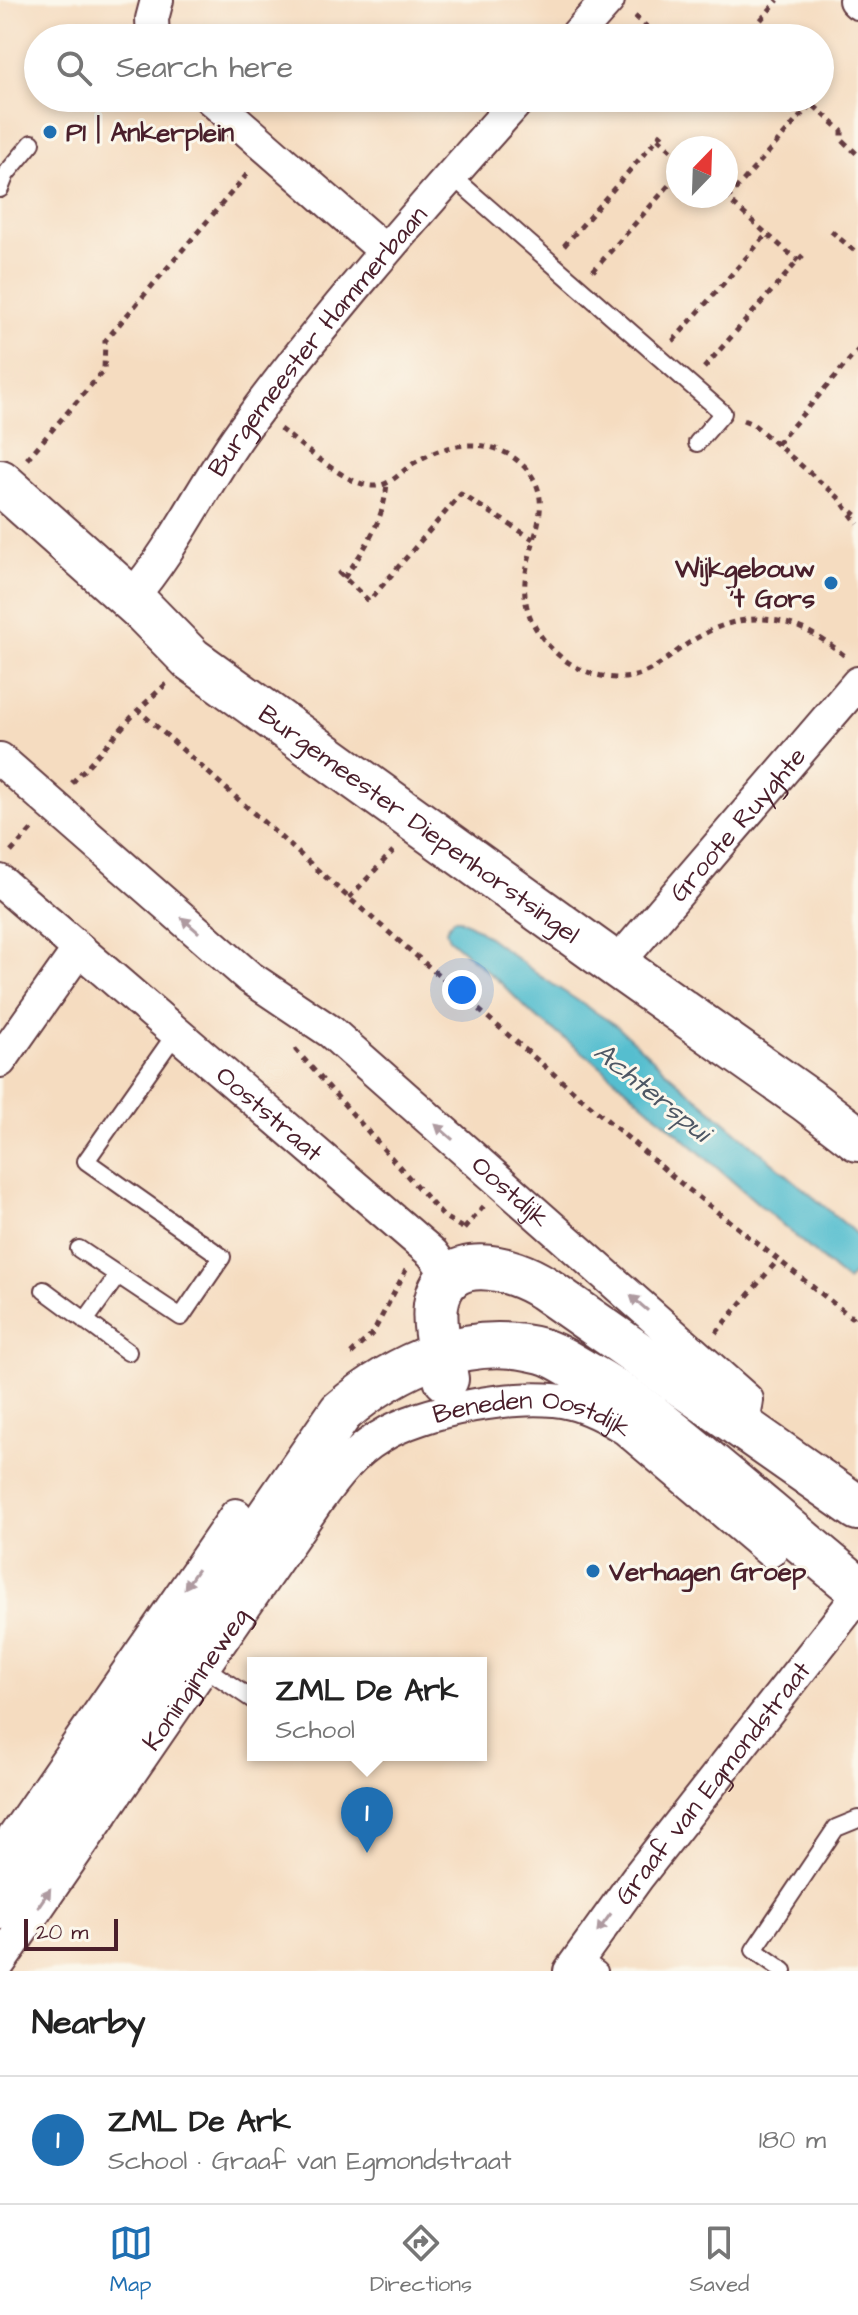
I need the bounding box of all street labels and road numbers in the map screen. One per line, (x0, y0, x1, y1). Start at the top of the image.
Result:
street label: Burgemeester Hammerbaan (200, 198, 436, 484)
street label: Burgemeester Diepenhorstsingel (251, 696, 587, 952)
street label: Groote Ruyghte (661, 739, 815, 910)
street label: Ooststraat (208, 1058, 331, 1171)
street label: Oostdijk (463, 1148, 557, 1236)
street label: Beneden Oostdijk (429, 1382, 638, 1447)
street label: Koninginneweg (134, 1601, 260, 1758)
street label: Graaf van Egmondstraat (607, 1654, 820, 1912)

